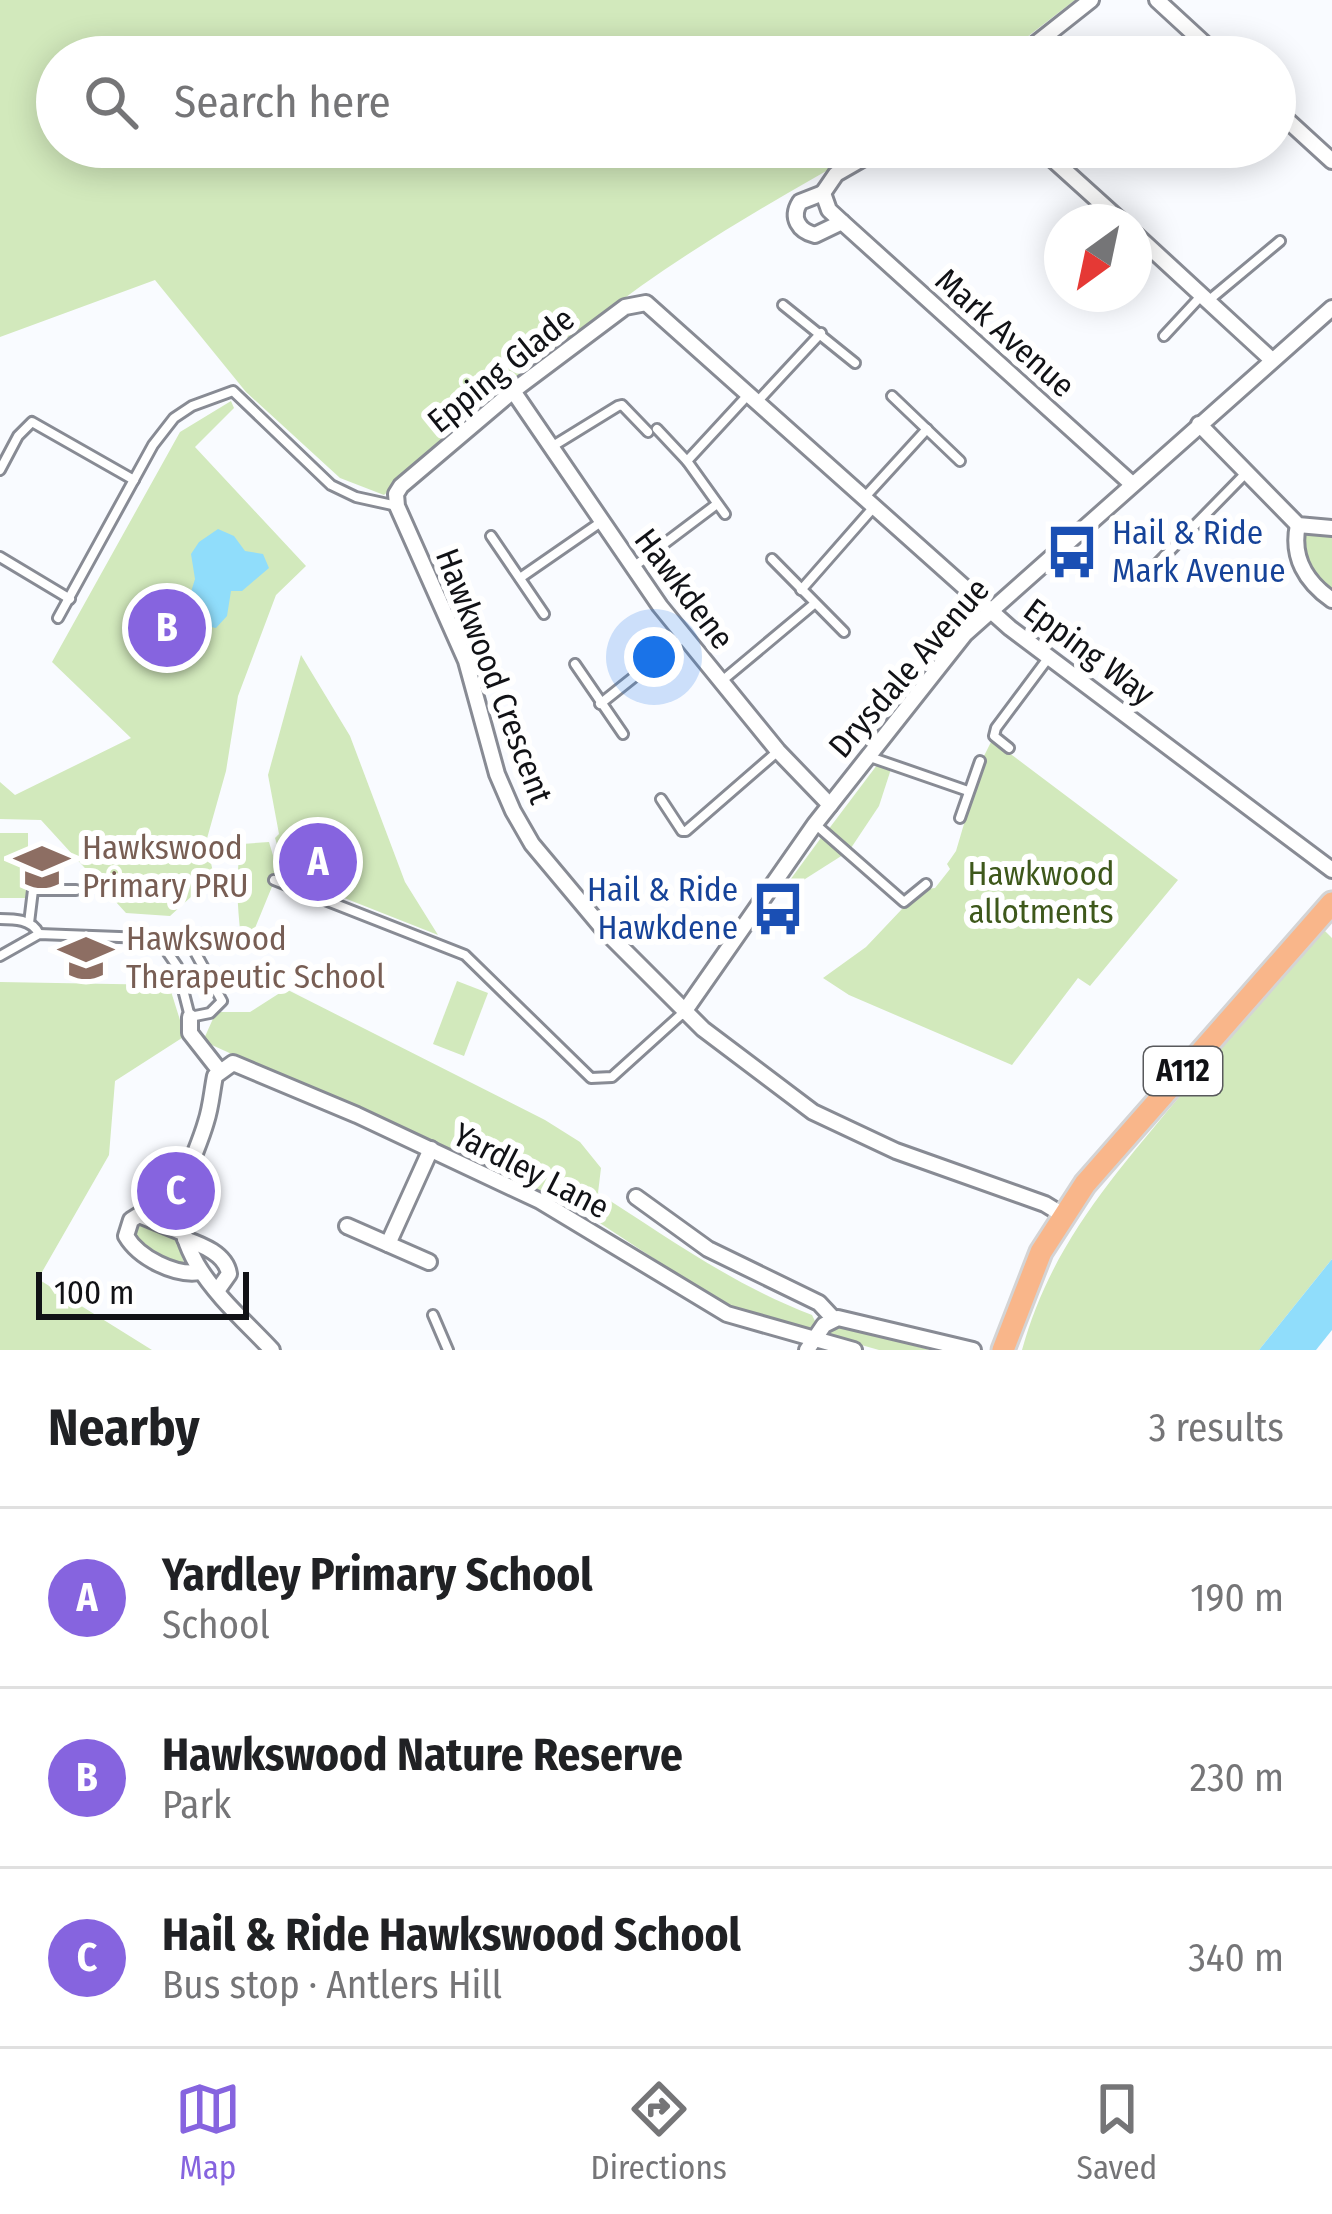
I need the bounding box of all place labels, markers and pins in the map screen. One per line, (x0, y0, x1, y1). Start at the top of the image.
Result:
place label: Hail & Ride Mark Avenue (1112, 513, 1285, 591)
bus stop icon: Hail & Ride Mark Avenue (1043, 523, 1101, 581)
pin: B (128, 583, 206, 673)
pin: A (279, 817, 357, 907)
place label: Hawkswood Primary PRU (82, 828, 248, 906)
school or university icon: Hawkswood Primary PRU (13, 838, 71, 896)
place label: Hail & Ride Hawkdene (587, 870, 738, 948)
bus stop icon: Hail & Ride Hawkdene (749, 880, 807, 938)
place label: Hawkswood Therapeutic School (126, 919, 385, 997)
school or university icon: Hawkswood Therapeutic School (57, 929, 115, 987)
pin: C (137, 1146, 215, 1236)

